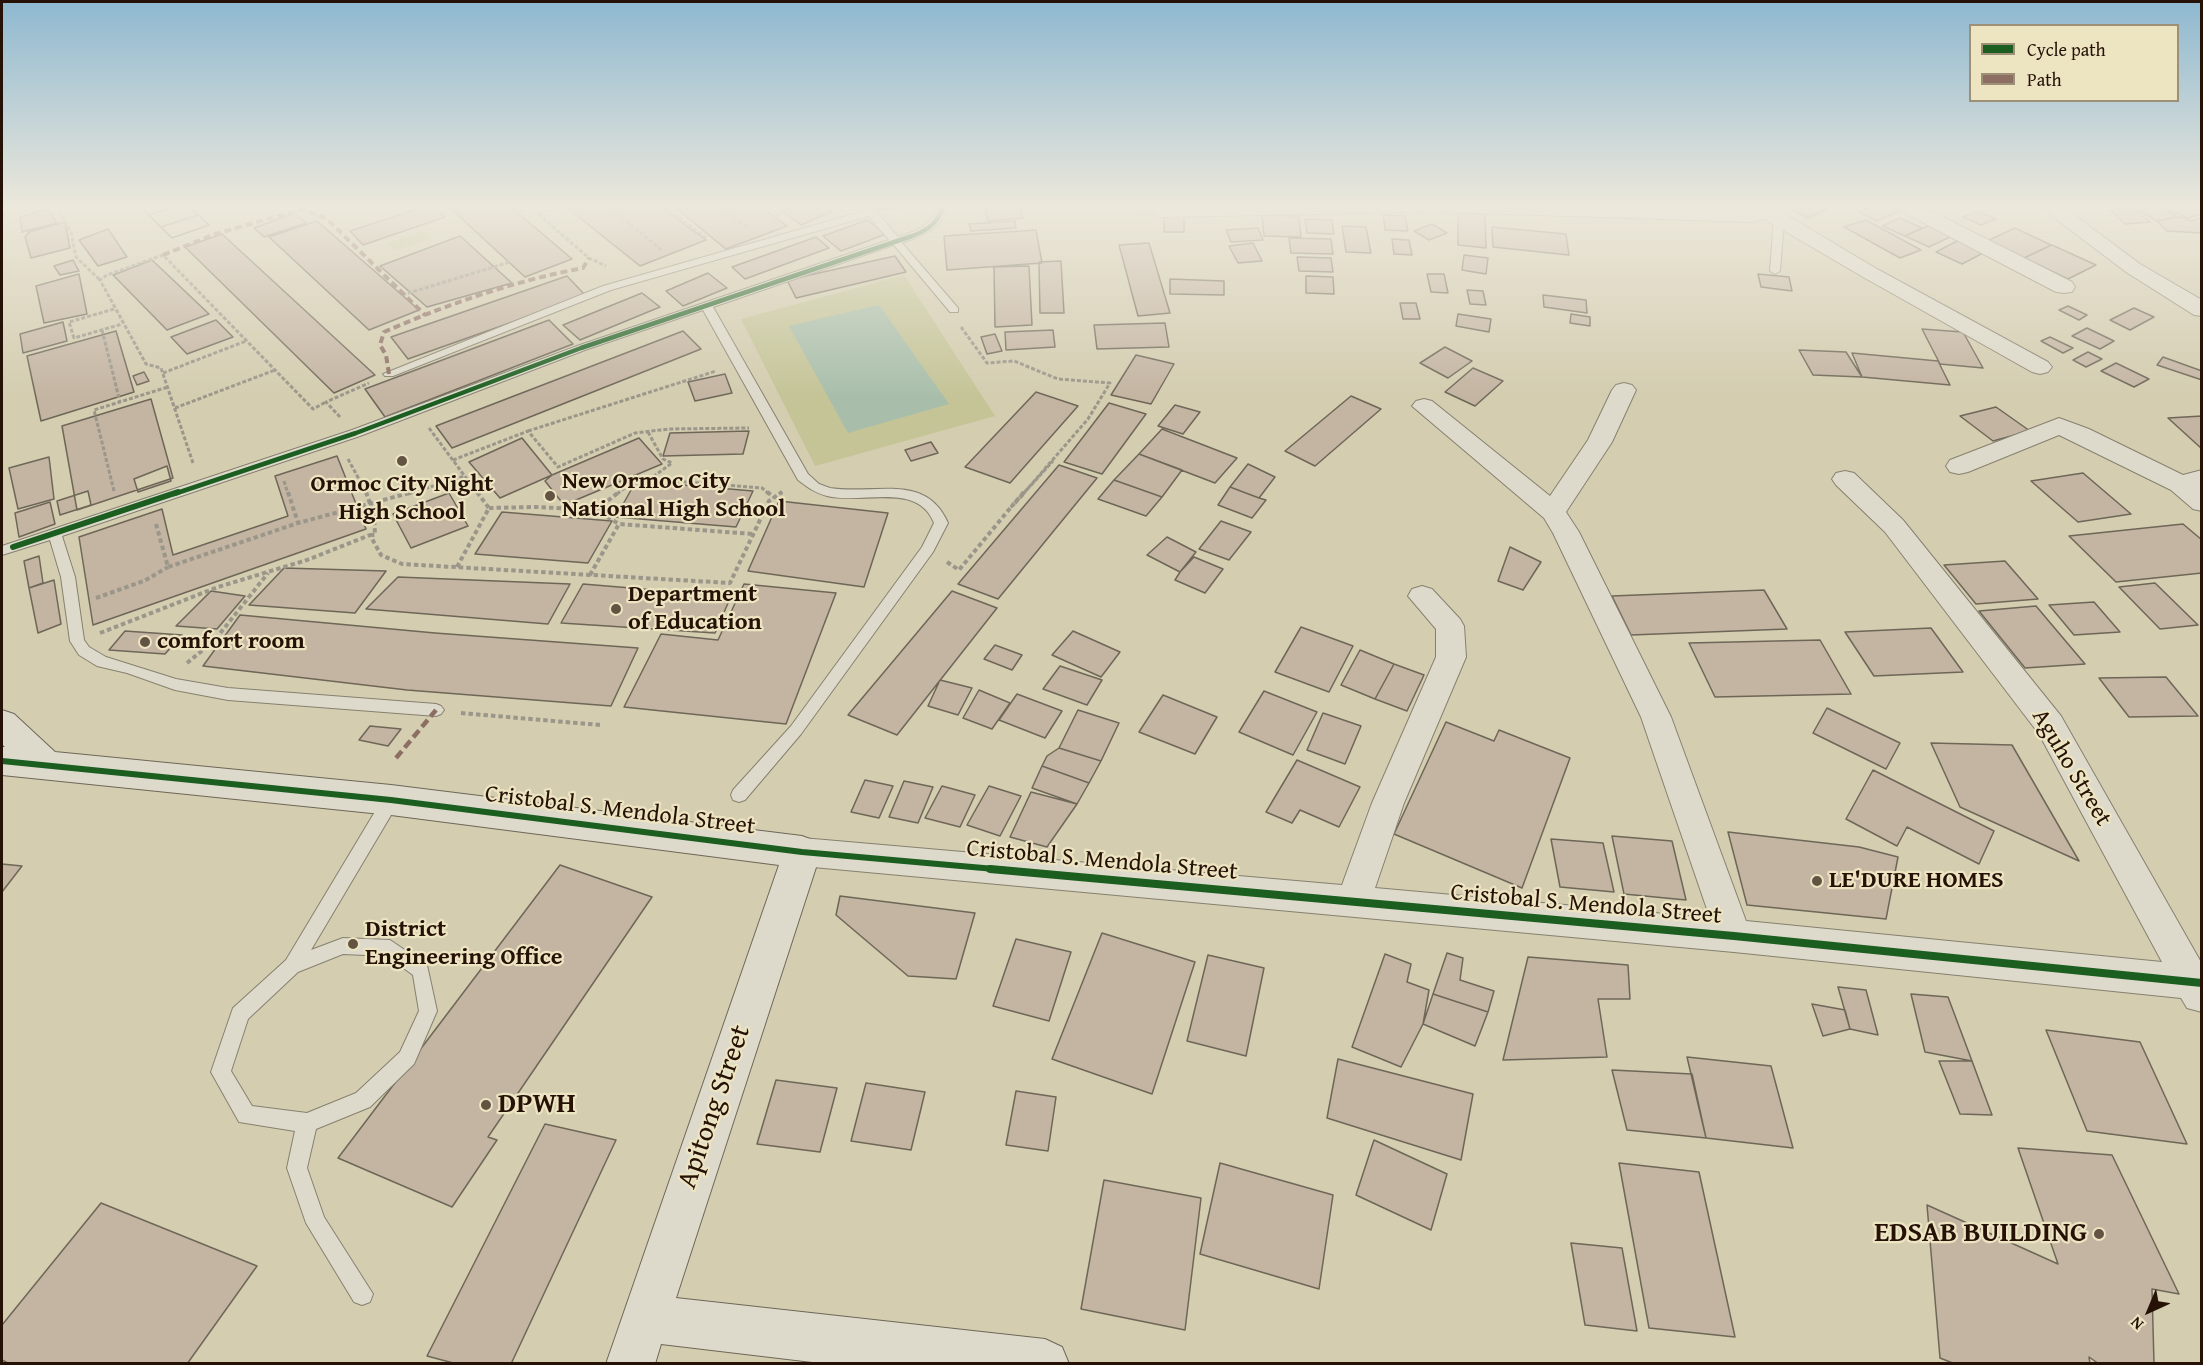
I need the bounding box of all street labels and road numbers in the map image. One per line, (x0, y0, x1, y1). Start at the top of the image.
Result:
street label: Aguho Street (2025, 704, 2117, 832)
street label: Cristobal S. Mendola Street (483, 780, 757, 842)
street label: Cristobal S. Mendola Street (965, 835, 1239, 887)
street label: Cristobal S. Mendola Street (1449, 879, 1723, 931)
street label: Apitong Street (671, 1021, 759, 1193)

